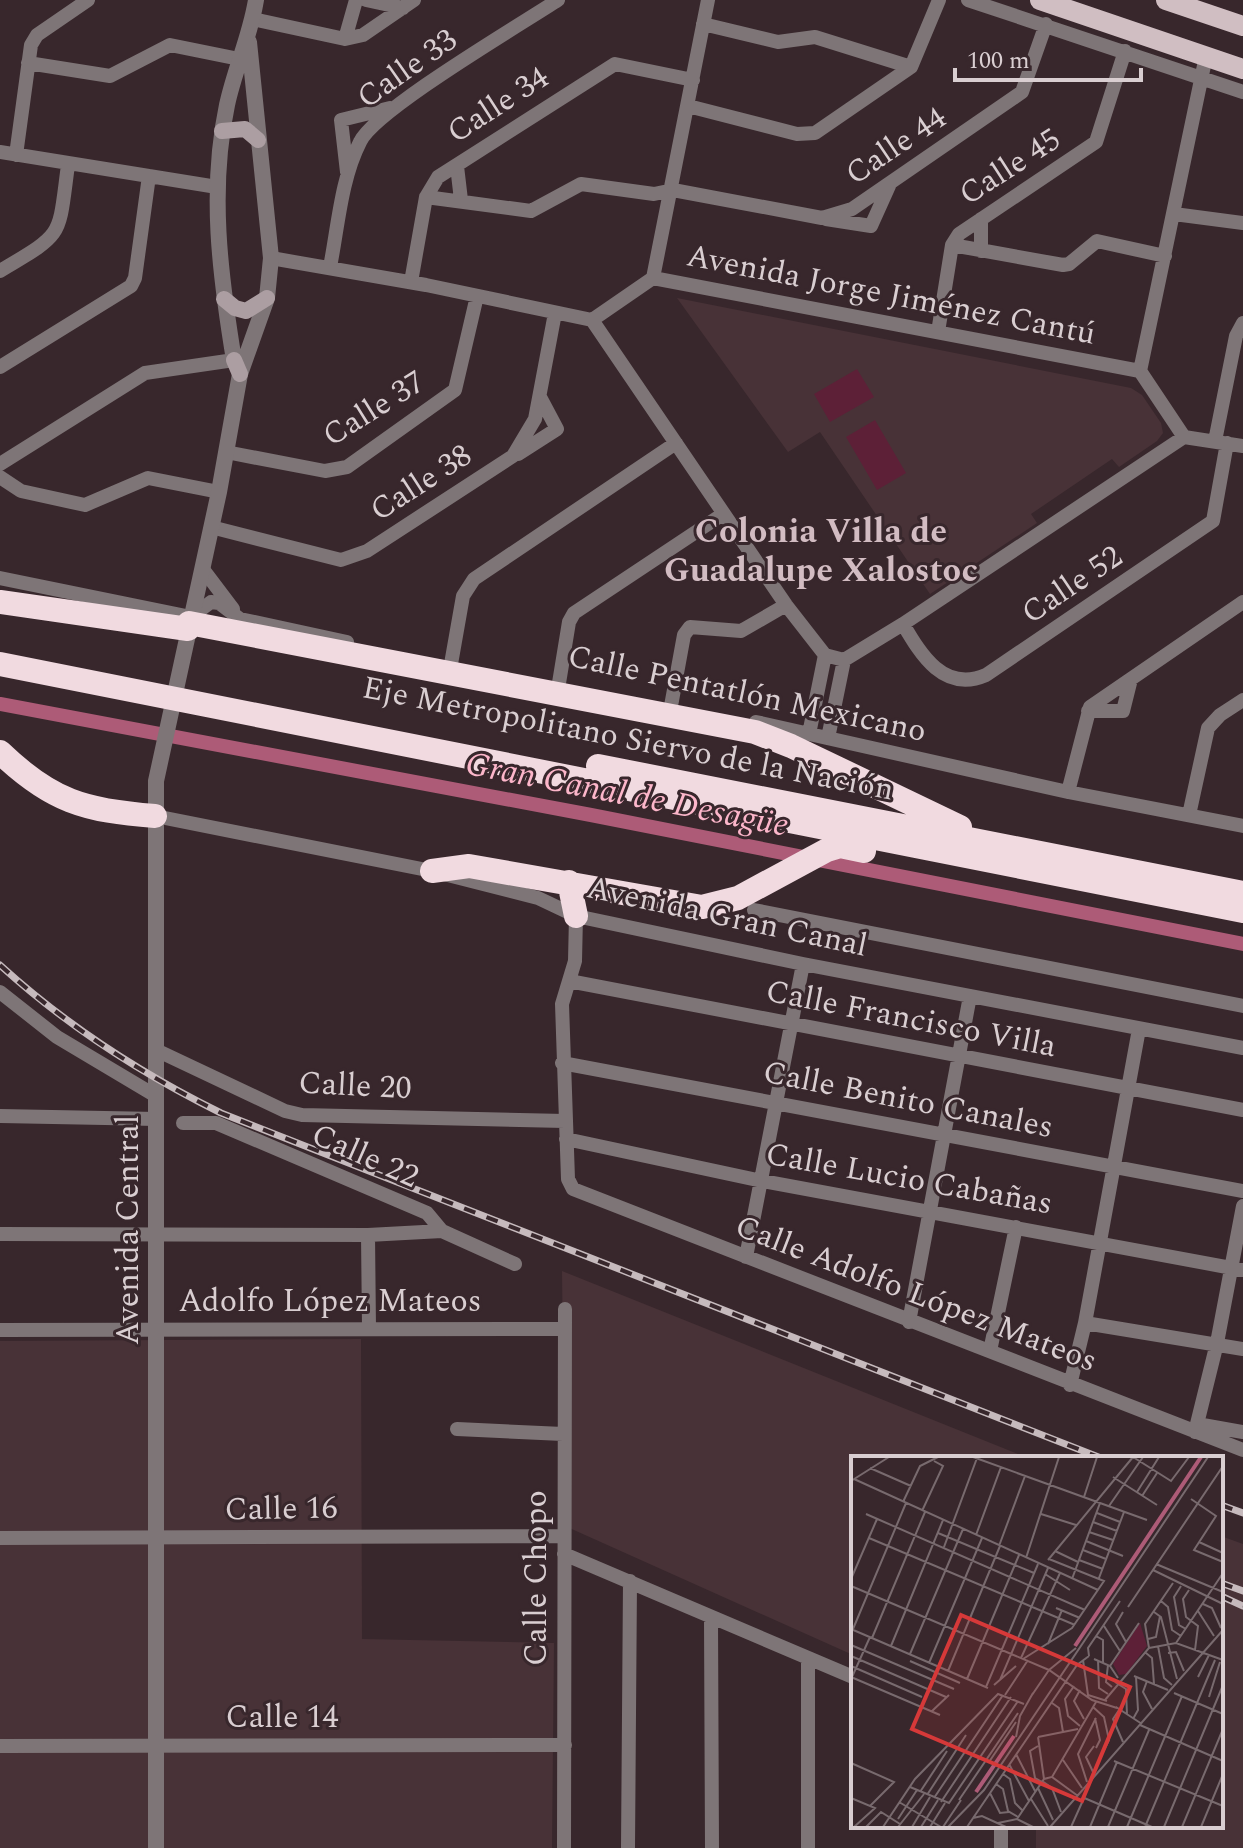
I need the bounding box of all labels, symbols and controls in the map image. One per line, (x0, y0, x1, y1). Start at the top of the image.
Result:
street label: Calle 33 (347, 17, 467, 121)
scale bar (955, 32, 1141, 82)
text: 100 m (967, 43, 1030, 79)
street label: Calle 34 (437, 54, 559, 156)
street label: Calle 44 (835, 94, 957, 198)
street label: Calle 45 (949, 116, 1071, 218)
street label: Avenida Jorge Jiménez Cantú (682, 231, 1100, 359)
street label: Calle 37 (313, 358, 435, 460)
street label: Calle 38 (360, 432, 482, 534)
district label: Colonia Villa de Guadalupe Xalostoc (664, 506, 978, 597)
street label: Calle 52 (1011, 533, 1133, 637)
street label: Calle Pentatlón Mexicano (563, 632, 931, 756)
street label: Eje Metropolitano Siervo de la Nación (358, 663, 898, 815)
water label: Gran Canal de Desagüe (461, 738, 793, 852)
street label: Avenida Gran Canal (582, 863, 872, 971)
street label: Calle Francisco Villa (762, 967, 1061, 1071)
street label: Calle Benito Canales (759, 1048, 1057, 1152)
street label: Calle 20 (297, 1059, 413, 1113)
street label: Calle 22 (303, 1111, 427, 1201)
street label: Avenida Central (104, 1115, 153, 1345)
street label: Calle Lucio Cabañas (762, 1130, 1056, 1228)
street label: Calle Adolfo López Mateos (728, 1202, 1104, 1386)
street label: Adolfo López Mateos (178, 1277, 482, 1326)
inset map (851, 1456, 1223, 1828)
street label: Calle 16 (224, 1484, 338, 1534)
street label: Calle Chopo (512, 1490, 561, 1666)
street label: Calle 14 (225, 1693, 339, 1742)

